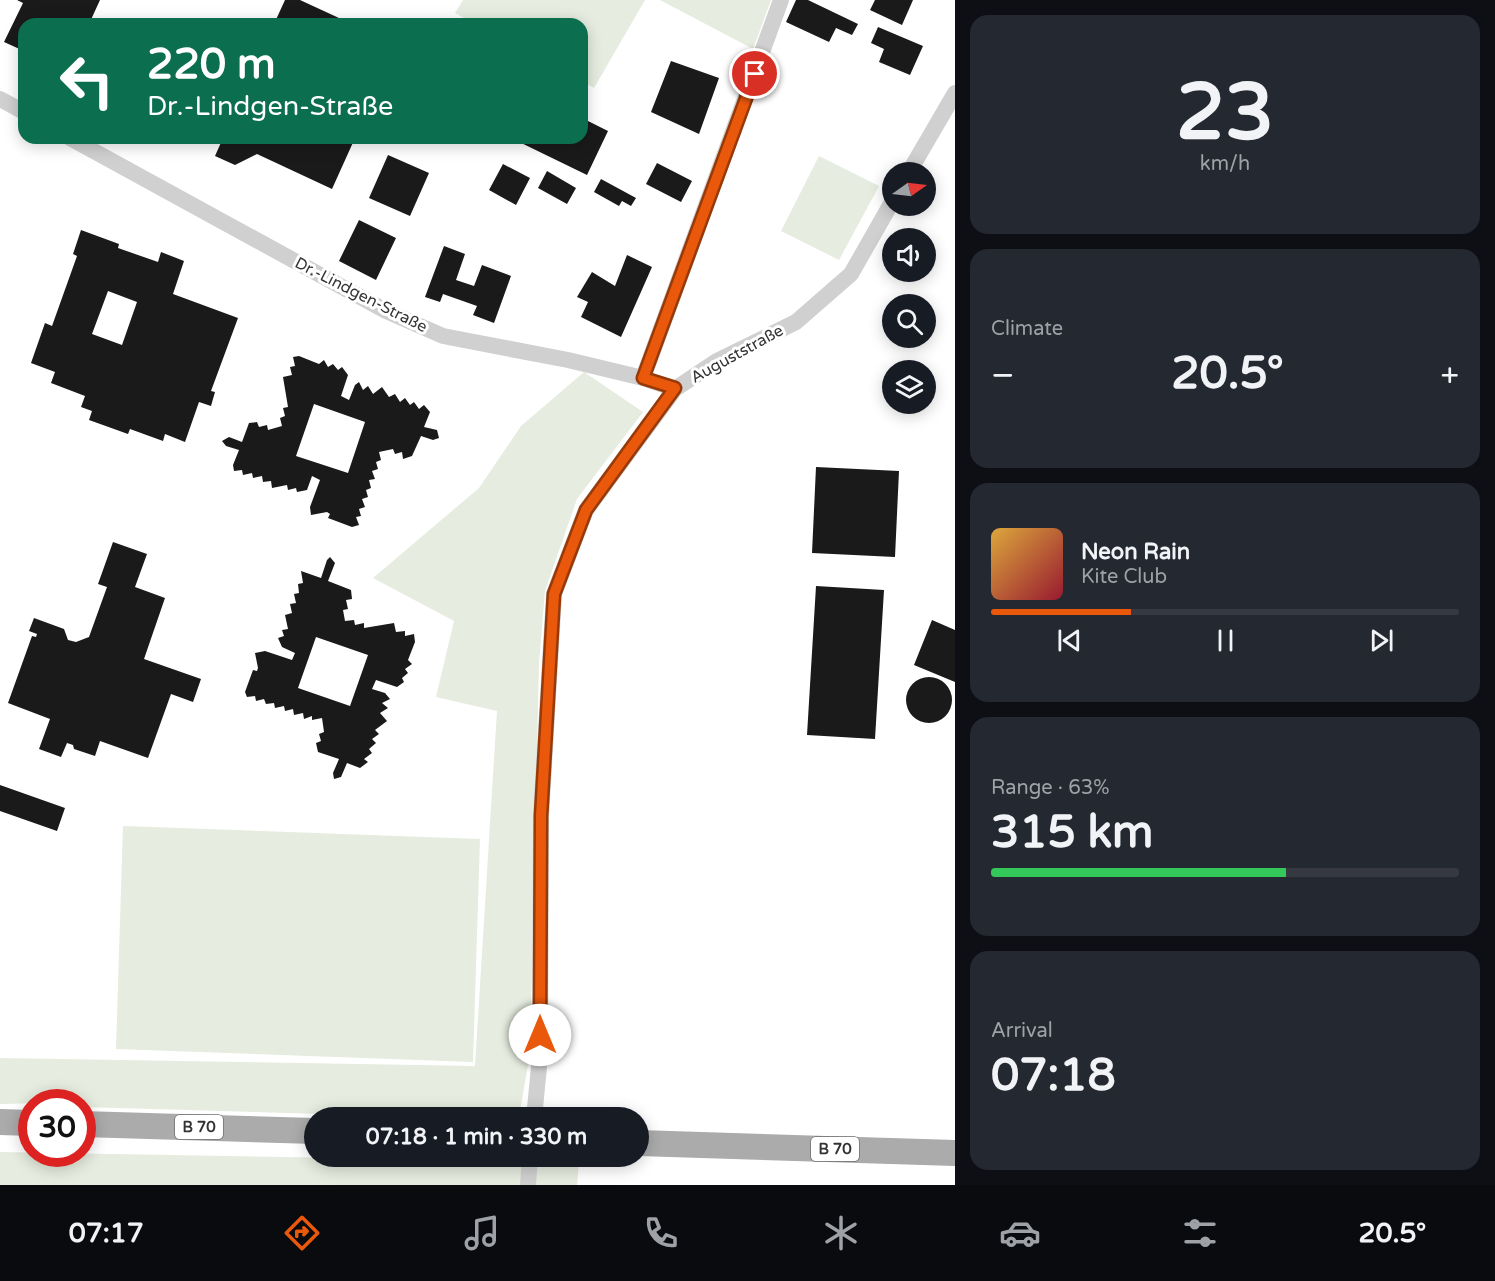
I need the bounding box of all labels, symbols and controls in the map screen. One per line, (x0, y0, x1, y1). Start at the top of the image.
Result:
text: 220 m (147, 39, 276, 90)
icon: left (48, 42, 126, 120)
pin (729, 48, 780, 99)
icon: arrive (738, 57, 771, 90)
text: 23 (1176, 66, 1274, 160)
text: Dr.-Lindgen-Straße (147, 90, 393, 123)
text: km/h (1200, 152, 1250, 176)
north arrow (882, 162, 936, 216)
map controls (882, 162, 936, 414)
button: sound (882, 228, 936, 282)
street label: Dr.-Lindgen-Straße (291, 253, 431, 337)
button: search (882, 294, 936, 348)
text: Climate (991, 317, 1063, 341)
street label: Auguststraße (687, 320, 787, 388)
text: 20.5° (1171, 347, 1284, 401)
text: − (991, 356, 1015, 395)
text: + (1440, 356, 1459, 395)
button: layers (882, 360, 936, 414)
text: Neon Rain (1081, 539, 1190, 565)
text: Kite Club (1081, 565, 1167, 589)
icon: previous (1053, 624, 1086, 657)
icon: pause (1209, 624, 1242, 657)
icon: next (1365, 624, 1398, 657)
text: Range · 63% (991, 776, 1110, 800)
text: 315 km (991, 806, 1153, 860)
position arrow (508, 1003, 572, 1067)
text: Arrival (991, 1019, 1053, 1043)
text: 07:18 (991, 1049, 1116, 1103)
speed limit sign: 30 (18, 1089, 96, 1167)
road number: B 70 (175, 1115, 223, 1139)
text: 07:18 · 1 min · 330 m (366, 1124, 587, 1150)
road number: B 70 (811, 1137, 859, 1161)
icon: directions (281, 1212, 323, 1254)
icon: music (461, 1212, 503, 1254)
icon: phone (640, 1212, 682, 1254)
icon: climate (820, 1212, 862, 1254)
icon: car (999, 1212, 1041, 1254)
icon: filters (1179, 1212, 1221, 1254)
text: 07:17 (69, 1217, 144, 1250)
text: 20.5° (1359, 1217, 1426, 1250)

